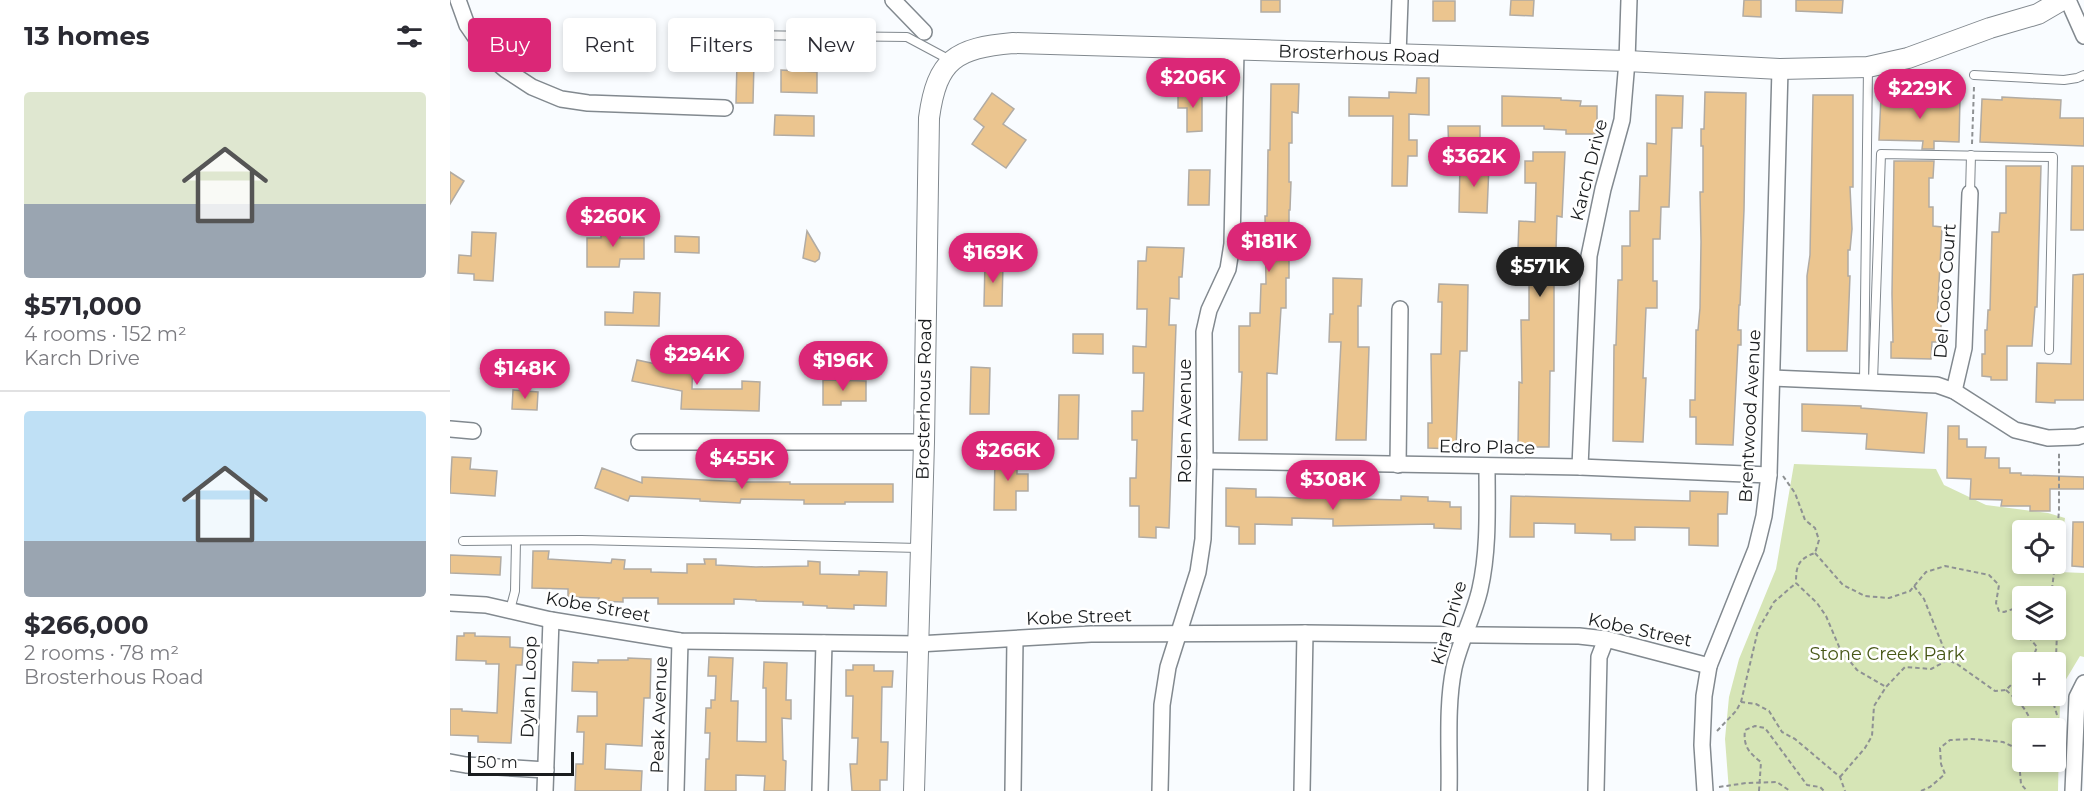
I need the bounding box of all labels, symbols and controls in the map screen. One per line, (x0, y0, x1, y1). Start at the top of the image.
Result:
chip: Buy (468, 18, 551, 72)
chip: Rent (563, 18, 656, 72)
chip: Filters (668, 18, 774, 72)
chip: New (786, 18, 876, 72)
text: 13 homes (24, 20, 150, 52)
icon: filters (393, 20, 426, 53)
street label: Brosterhous Road (1278, 40, 1440, 68)
pin: $206K (1151, 58, 1235, 109)
text: $206K (1160, 65, 1226, 89)
pin: $229K (1878, 69, 1962, 120)
text: $229K (1888, 76, 1952, 100)
street label: Karch Drive (1566, 117, 1612, 223)
icon: home (171, 131, 279, 239)
pin: $362K (1432, 137, 1516, 188)
text: $362K (1442, 144, 1506, 168)
pin: $260K (571, 197, 655, 248)
text: $260K (580, 204, 646, 228)
pin: $181K (1227, 222, 1311, 273)
street label: Del Coco Court (1929, 223, 1961, 359)
text: $181K (1241, 229, 1297, 253)
pin: $169K (951, 233, 1035, 284)
text: $169K (963, 240, 1023, 264)
pin: $571K (1498, 247, 1582, 298)
text: $571K (1510, 254, 1570, 278)
text: $571,000 (24, 290, 142, 322)
street label: Brosterhous Road (912, 318, 936, 480)
text: 4 rooms · 152 m² (24, 322, 187, 346)
street label: Brentwood Avenue (1734, 329, 1766, 503)
pin: $294K (655, 335, 739, 386)
pin: $196K (801, 341, 885, 392)
text: $294K (664, 342, 730, 366)
text: Karch Drive (24, 346, 140, 370)
text: $196K (813, 348, 873, 372)
pin: $148K (483, 349, 567, 400)
text: $148K (494, 356, 556, 380)
street label: Rolen Avenue (1174, 358, 1196, 483)
pin: $266K (966, 431, 1050, 482)
street label: Edro Place (1439, 435, 1535, 459)
text: $266K (976, 438, 1040, 462)
pin: $455K (700, 439, 784, 490)
text: $455K (709, 446, 775, 470)
icon: home (171, 450, 279, 558)
pin: $308K (1291, 460, 1375, 511)
text: $308K (1300, 467, 1366, 491)
map controls (2012, 520, 2066, 772)
button: locate (2012, 520, 2066, 574)
street label: Kira Drive (1426, 578, 1472, 668)
button: layers (2012, 586, 2066, 640)
street label: Kobe Street (544, 587, 652, 627)
street label: Kobe Street (1026, 604, 1132, 630)
street label: Kobe Street (1586, 608, 1694, 652)
text: $266,000 (24, 609, 149, 641)
street label: Dylan Loop (516, 636, 542, 738)
text: 2 rooms · 78 m² (24, 641, 179, 665)
park label: Stone Creek Park (1809, 643, 1965, 665)
button: + (2012, 652, 2066, 706)
street label: Peak Avenue (646, 656, 672, 774)
text: Brosterhous Road (24, 665, 204, 689)
button: − (2012, 718, 2066, 772)
scale bar (468, 749, 574, 776)
text: 50 m (477, 753, 518, 772)

